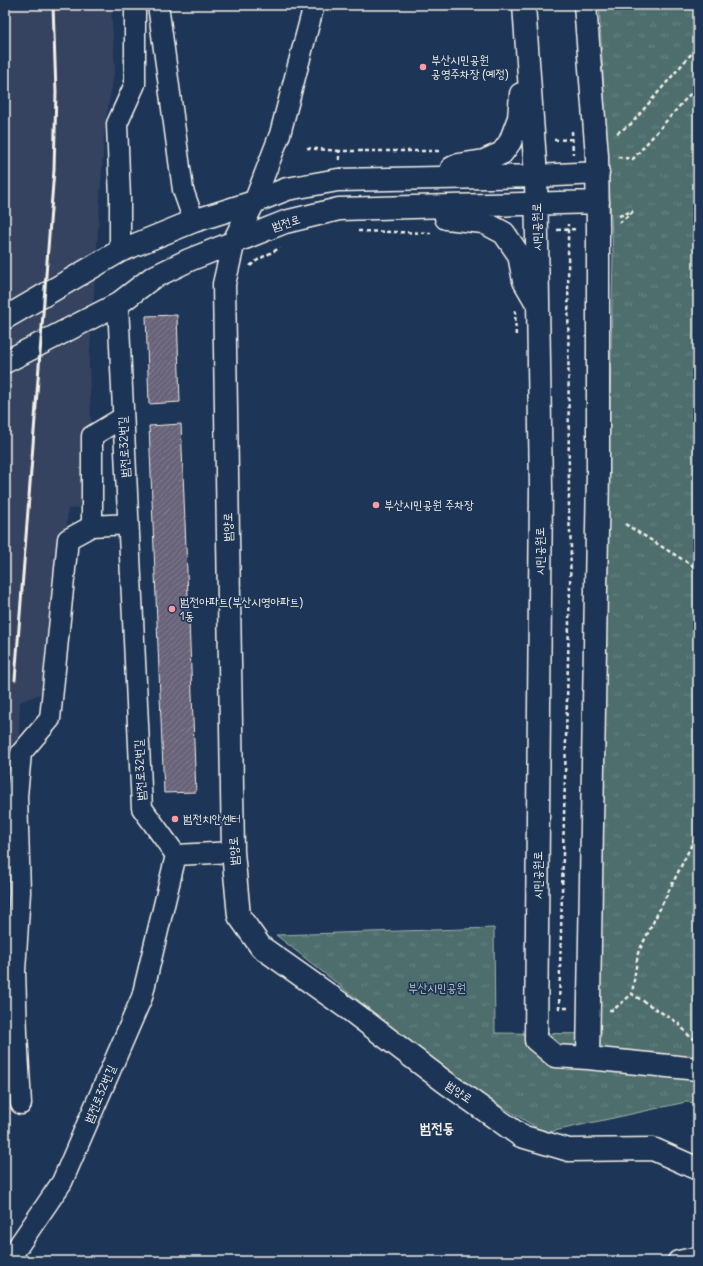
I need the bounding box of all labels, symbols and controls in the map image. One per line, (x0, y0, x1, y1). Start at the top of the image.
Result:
place label: 부산시민공원 공영주차장 (예정) (431, 52, 509, 81)
marker: 부산시민공원 공영주차장 (예정) (418, 62, 428, 72)
street label: 시민공원로 (529, 203, 544, 251)
street label: 범전로 (270, 211, 302, 234)
street label: 범전로32번길 (114, 416, 133, 478)
place label: 부산시민공원 주차장 (384, 497, 474, 512)
marker: 부산시민공원 주차장 (371, 500, 381, 510)
street label: 범양로 (220, 512, 235, 542)
street label: 시민공원로 (532, 527, 547, 575)
place label: 범전아파트(부산시영아파트) 1동 (180, 594, 303, 623)
marker: 범전아파트(부산시영아파트) 1동 (167, 604, 177, 614)
street label: 범전로32번길 (130, 739, 149, 801)
place label: 범전치안센터 (183, 811, 241, 826)
marker: 범전치안센터 (170, 814, 180, 824)
street label: 범양로 (225, 836, 242, 866)
street label: 시민공원로 (530, 851, 545, 899)
park label: 부산시민공원 (408, 980, 466, 995)
street label: 범전로32번길 (81, 1062, 119, 1125)
street label: 범양로 (443, 1077, 475, 1106)
district label: 범전동 (420, 1119, 454, 1137)

